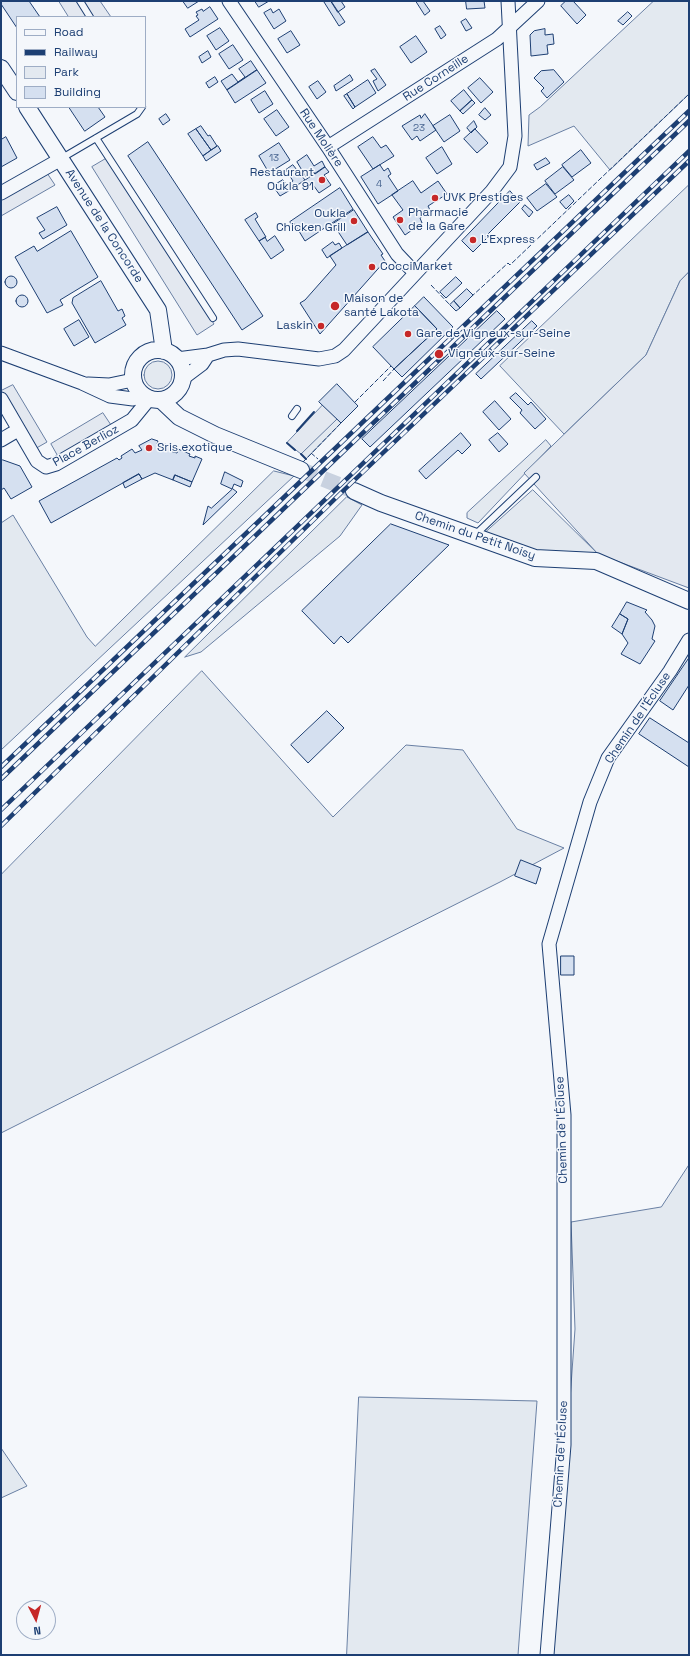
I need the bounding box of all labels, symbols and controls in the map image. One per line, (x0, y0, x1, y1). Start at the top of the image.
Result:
legend (16, 16, 146, 108)
text: Road (54, 24, 83, 40)
text: Railway (54, 44, 98, 60)
street label: Rue Corneille (401, 52, 471, 104)
text: Park (54, 64, 79, 80)
text: Building (54, 84, 101, 100)
street label: Rue Molière (296, 106, 346, 170)
house number: 23 (413, 122, 425, 134)
house number: 13 (269, 152, 279, 164)
place label: Restaurant Oukla 91 (250, 166, 314, 194)
street label: Avenue de la Concorde (62, 167, 146, 285)
marker: Restaurant Oukla 91 (317, 175, 327, 185)
house number: 4 (376, 178, 382, 190)
place label: UVK Prestiges (443, 191, 523, 205)
marker: UVK Prestiges (430, 193, 440, 203)
place label: Pharmacie de la Gare (408, 206, 468, 234)
place label: Oukla Chicken Grill (276, 207, 346, 235)
marker: Pharmacie de la Gare (395, 215, 405, 225)
marker: Oukla Chicken Grill (349, 216, 359, 226)
place label: L'Express (481, 233, 535, 247)
marker: L'Express (468, 235, 478, 245)
place label: CocciMarket (380, 260, 453, 274)
marker: CocciMarket (367, 262, 377, 272)
place label: Maison de santé Lakota (344, 292, 419, 320)
marker: Maison de santé Lakota (329, 300, 341, 312)
place label: Laskin (277, 319, 313, 333)
marker: Laskin (316, 321, 326, 331)
place label: Gare de Vigneux-sur-Seine (416, 327, 570, 341)
marker: Gare de Vigneux-sur-Seine (403, 329, 413, 339)
place label: Vigneux-sur-Seine (448, 347, 555, 361)
marker: Vigneux-sur-Seine (433, 348, 445, 360)
street label: Place Berlioz (51, 422, 121, 470)
place label: Sris exotique (157, 441, 232, 455)
marker: Sris exotique (144, 443, 154, 453)
street label: Chemin du Petit Noisy (413, 509, 537, 563)
street label: Chemin de l'Écluse (602, 669, 674, 767)
street label: Chemin de l'Écluse (553, 1076, 571, 1184)
street label: Chemin de l'Écluse (551, 1400, 571, 1508)
north arrow (16, 1600, 56, 1640)
text: N (33, 1624, 42, 1638)

